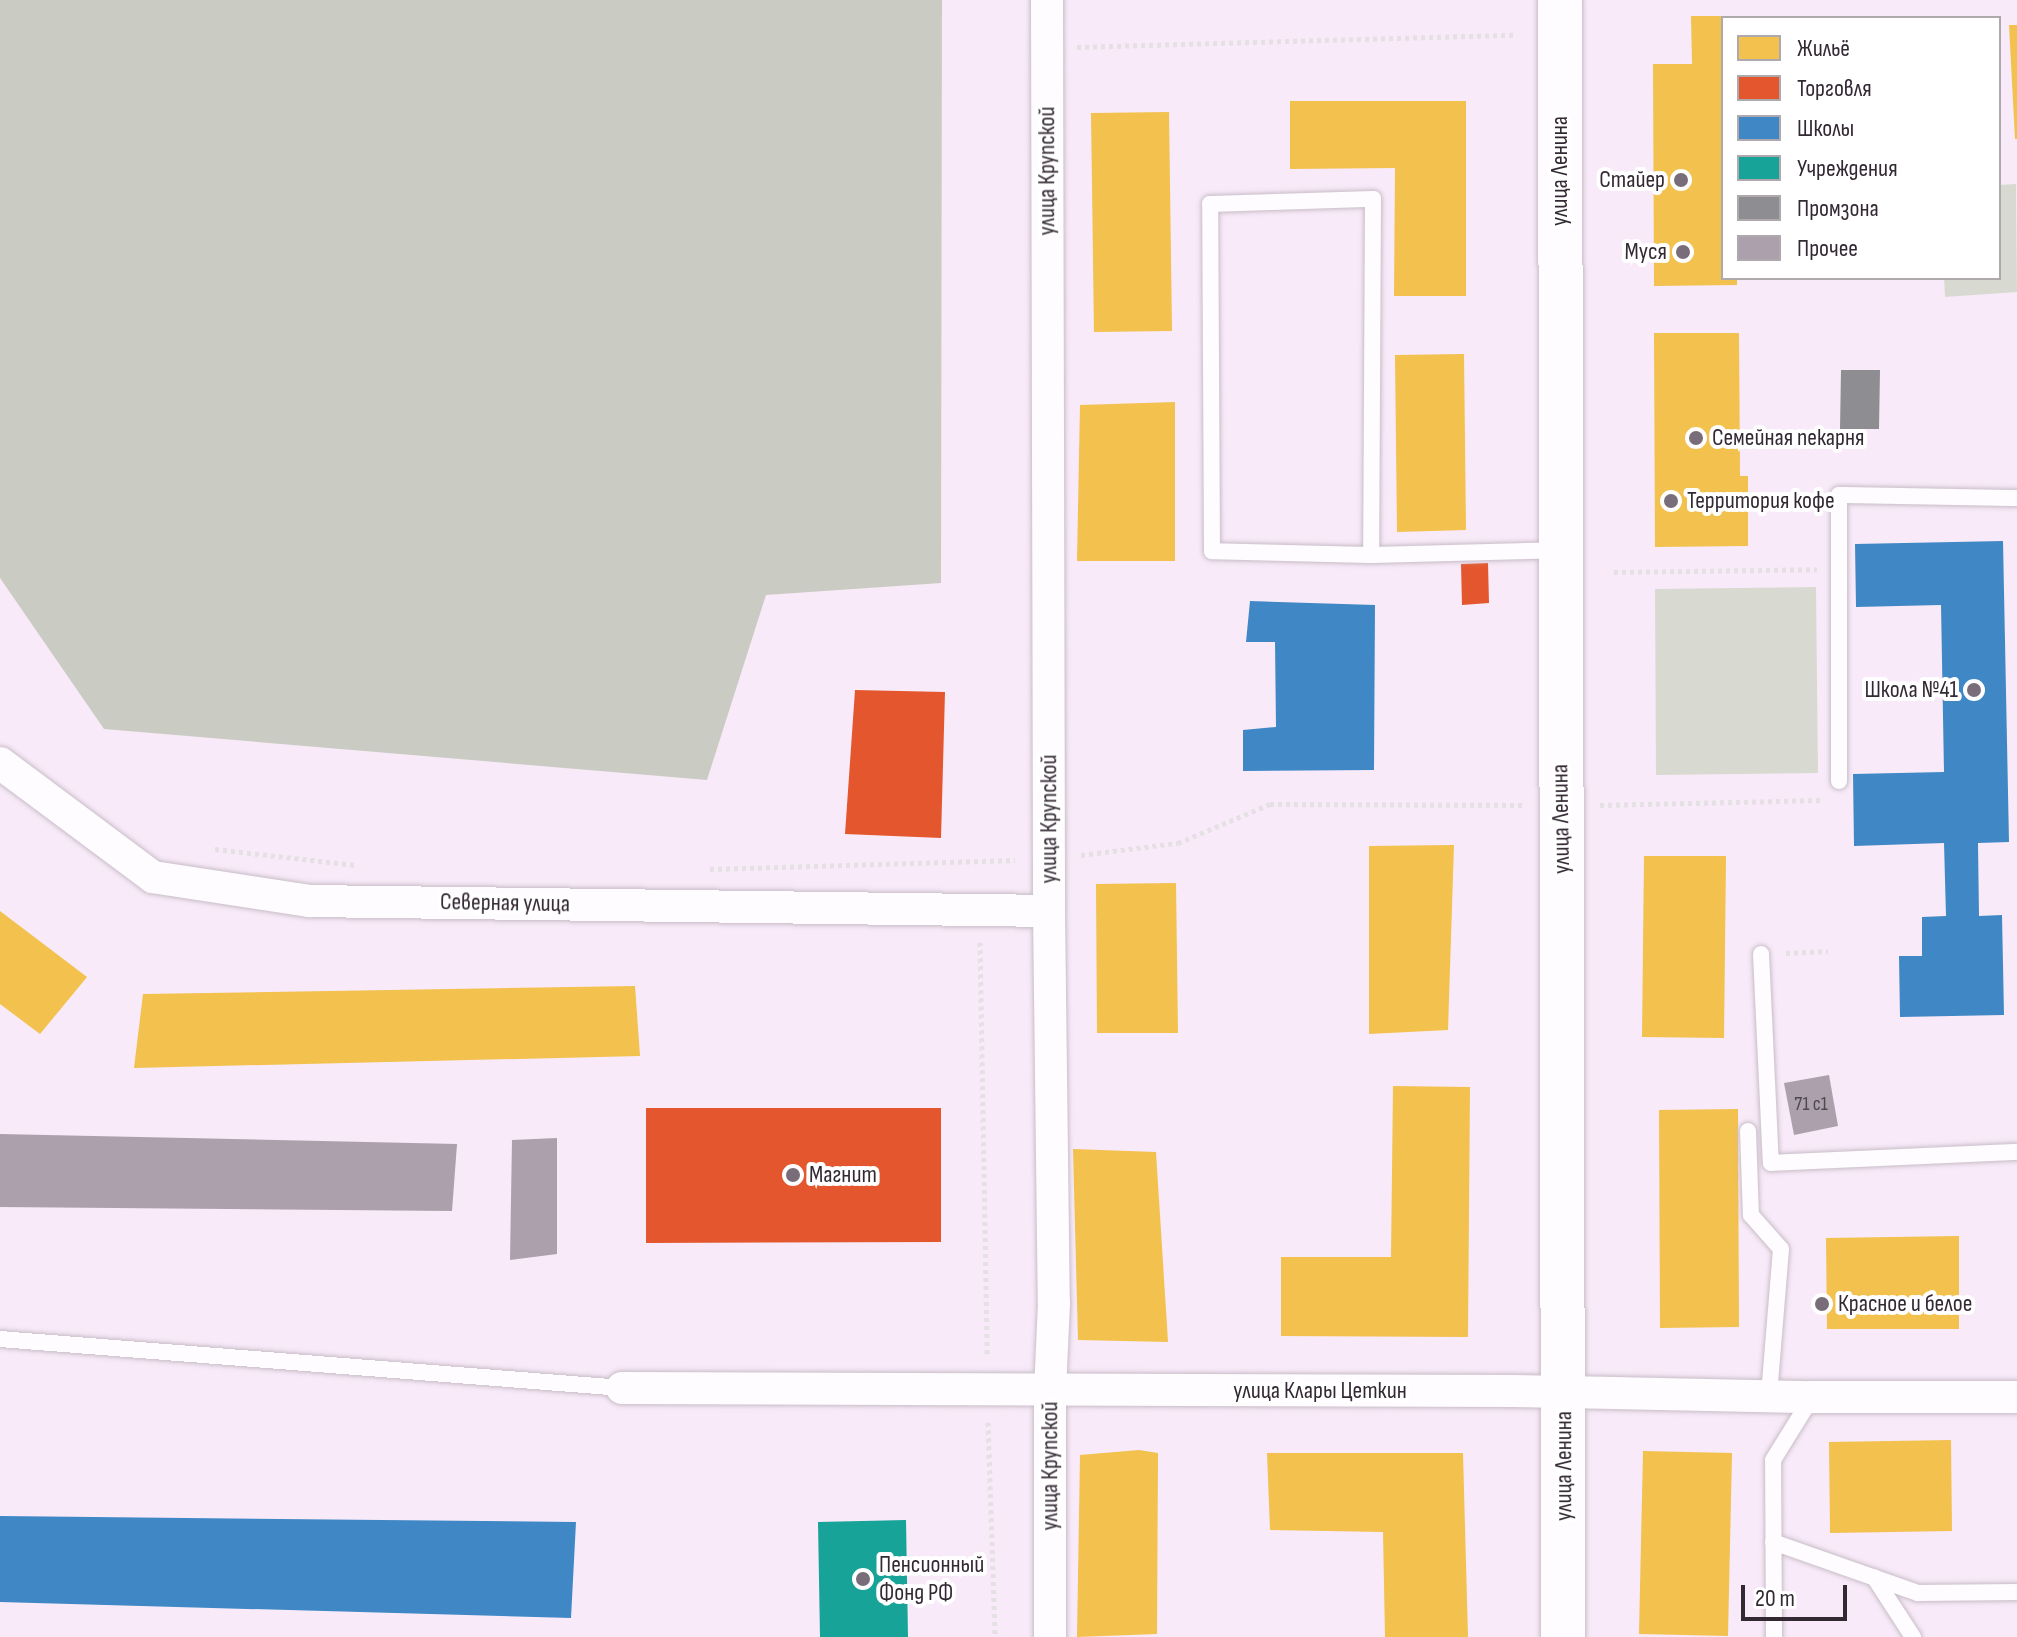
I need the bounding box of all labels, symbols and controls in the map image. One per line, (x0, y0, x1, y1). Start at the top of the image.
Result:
legend (1721, 16, 2001, 280)
text: Жильё (1797, 34, 1850, 63)
text: Торговля (1797, 74, 1872, 103)
street label: улица Крупской (1033, 106, 1061, 236)
text: Школы (1797, 114, 1854, 143)
street label: улица Ленина (1546, 116, 1574, 226)
text: Учреждения (1797, 154, 1898, 183)
place label: Стайер (1599, 166, 1665, 194)
marker: Стайер (1672, 171, 1690, 189)
text: Промзона (1797, 194, 1879, 223)
text: Прочее (1797, 234, 1858, 263)
place label: Муся (1625, 238, 1667, 266)
marker: Муся (1674, 243, 1692, 261)
place label: Семейная пекарня (1712, 424, 1864, 452)
marker: Семейная пекарня (1687, 429, 1705, 447)
place label: Территория кофе (1687, 487, 1835, 515)
marker: Территория кофе (1662, 492, 1680, 510)
place label: Школа №41 (1864, 676, 1958, 704)
marker: Школа №41 (1965, 681, 1983, 699)
street label: улица Крупской (1035, 754, 1063, 884)
street label: улица Ленина (1546, 764, 1576, 874)
street label: Северная улица (440, 887, 570, 919)
house number: 71 с1 (1794, 1092, 1828, 1116)
place label: Магнит (809, 1161, 877, 1189)
marker: Магнит (784, 1166, 802, 1184)
place label: Красное и белое (1838, 1290, 1972, 1318)
marker: Красное и белое (1813, 1295, 1831, 1313)
street label: улица Клары Цеткин (1233, 1377, 1407, 1405)
street label: улица Крупской (1036, 1401, 1064, 1531)
street label: улица Ленина (1550, 1411, 1578, 1521)
place label: Пенсионный Фонд РФ (879, 1551, 984, 1607)
scale bar (1745, 1569, 1851, 1619)
marker: Пенсионный Фонд РФ (854, 1570, 872, 1588)
text: 20 m (1755, 1584, 1795, 1613)

